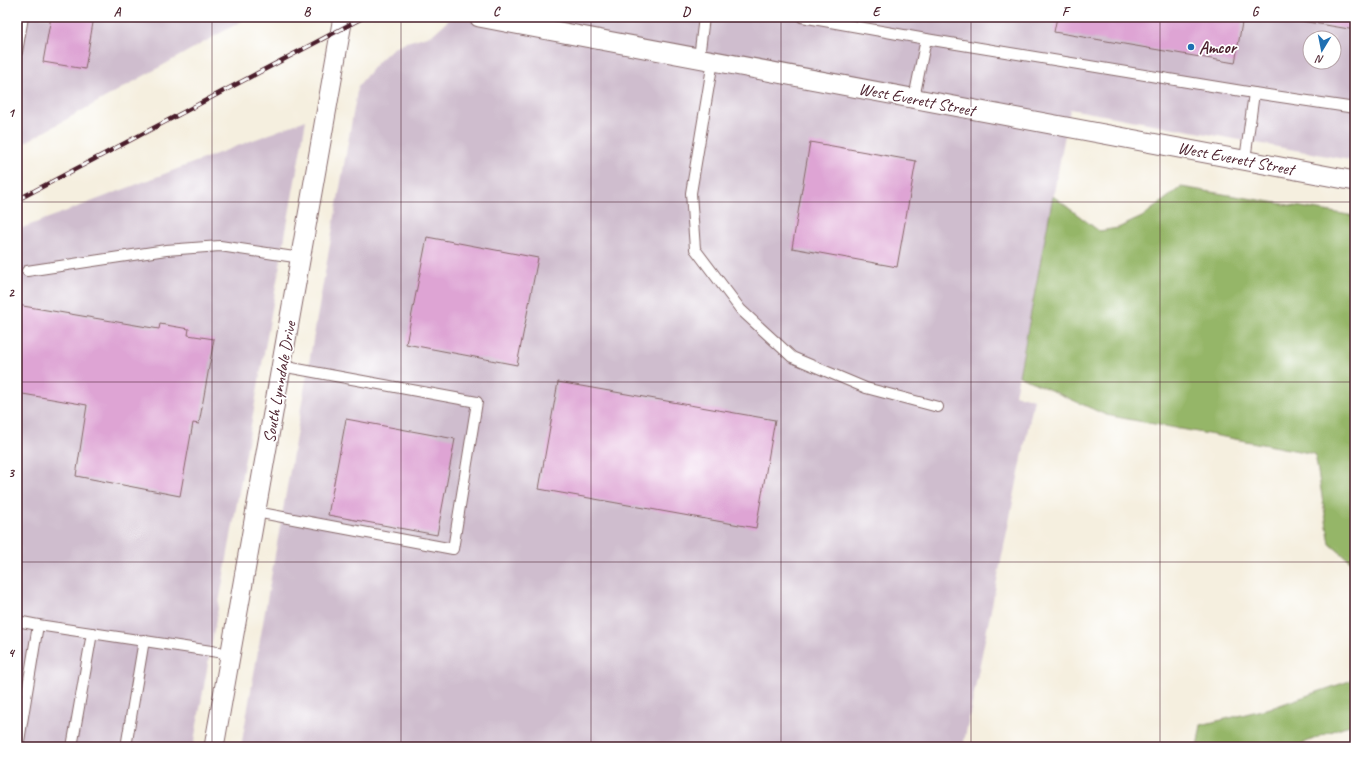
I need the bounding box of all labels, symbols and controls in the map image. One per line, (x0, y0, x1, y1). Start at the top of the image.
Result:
text: A (114, 4, 122, 20)
text: B (304, 4, 312, 20)
text: C (493, 4, 501, 20)
text: D (682, 4, 691, 20)
text: E (873, 4, 882, 20)
text: F (1062, 4, 1071, 20)
text: G (1252, 4, 1260, 20)
north arrow (1302, 30, 1342, 70)
place label: Amcor (1199, 37, 1238, 58)
marker: Amcor (1186, 42, 1196, 52)
text: N (1314, 52, 1325, 67)
street label: West Everett Street (857, 78, 979, 121)
text: 1 (8, 105, 16, 121)
street label: West Everett Street (1176, 137, 1298, 180)
text: 2 (8, 285, 15, 301)
street label: South Lynndale Drive (258, 318, 301, 445)
text: 3 (8, 465, 15, 481)
text: 4 (8, 645, 16, 661)

